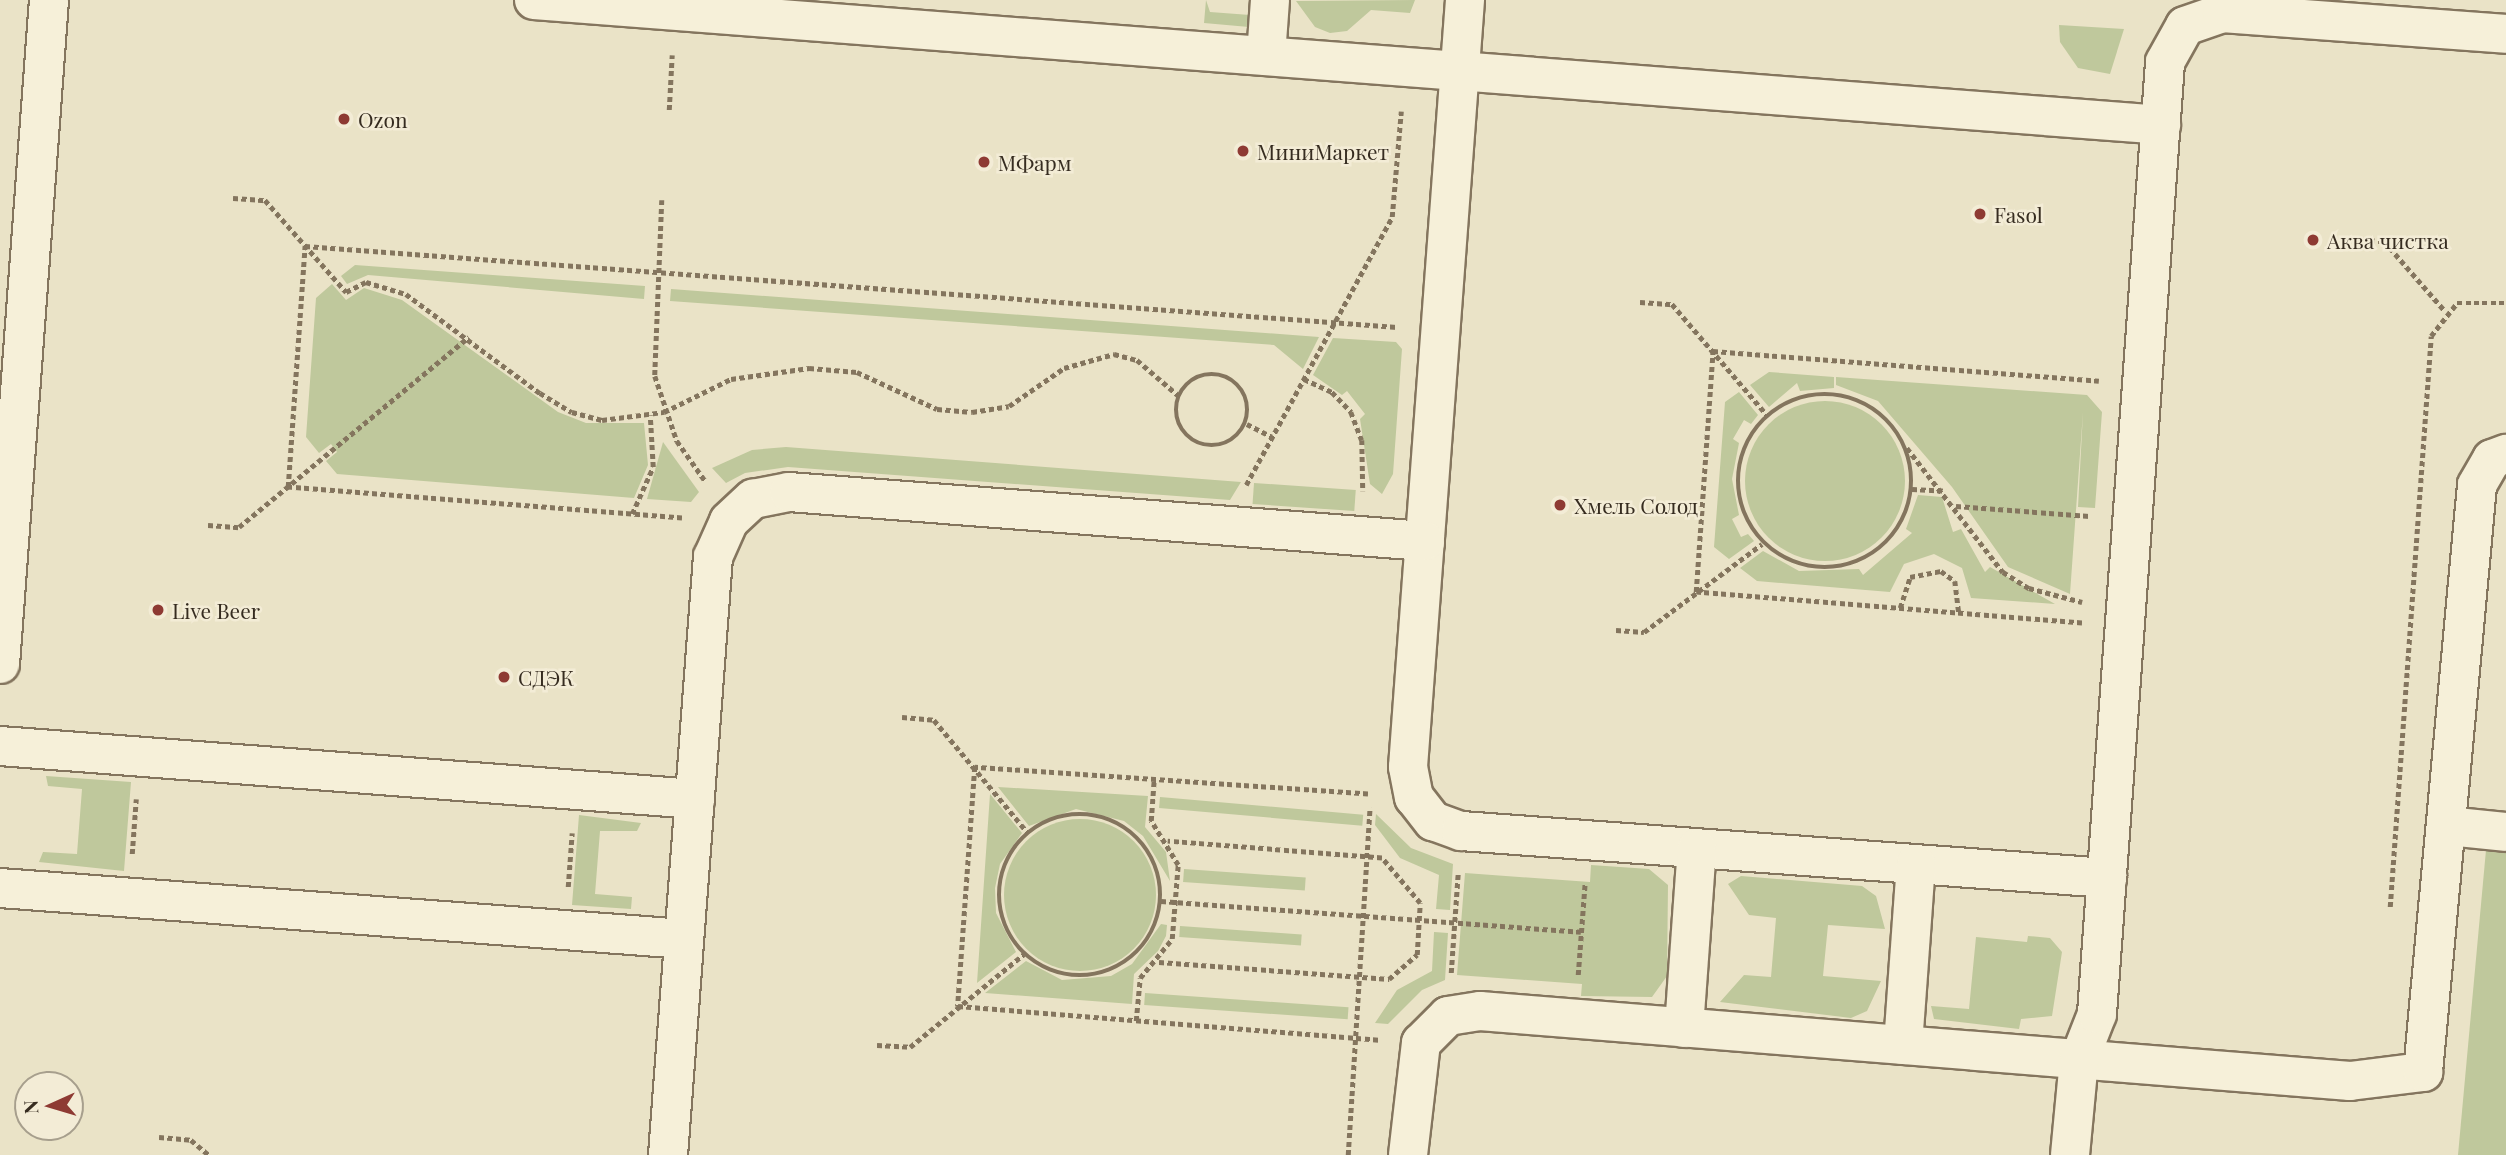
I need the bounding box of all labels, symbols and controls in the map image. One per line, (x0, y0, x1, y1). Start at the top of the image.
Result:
place label: Ozon (358, 106, 408, 132)
marker: Ozon (336, 111, 352, 127)
place label: МиниМаркет (1257, 138, 1389, 164)
marker: МиниМаркет (1235, 143, 1251, 159)
place label: МФарм (998, 149, 1072, 175)
marker: МФарм (976, 154, 992, 170)
place label: Fasol (1994, 201, 2043, 227)
marker: Fasol (1972, 206, 1988, 222)
place label: Аква чистка (2327, 227, 2449, 253)
marker: Аква чистка (2305, 232, 2321, 248)
place label: Хмель Солод (1574, 492, 1698, 518)
marker: Хмель Солод (1552, 497, 1568, 513)
place label: Live Beer (172, 597, 260, 623)
marker: Live Beer (150, 602, 166, 618)
place label: СДЭК (518, 664, 574, 690)
marker: СДЭК (496, 669, 512, 685)
north arrow (14, 1071, 84, 1141)
text: N (17, 1100, 43, 1115)

